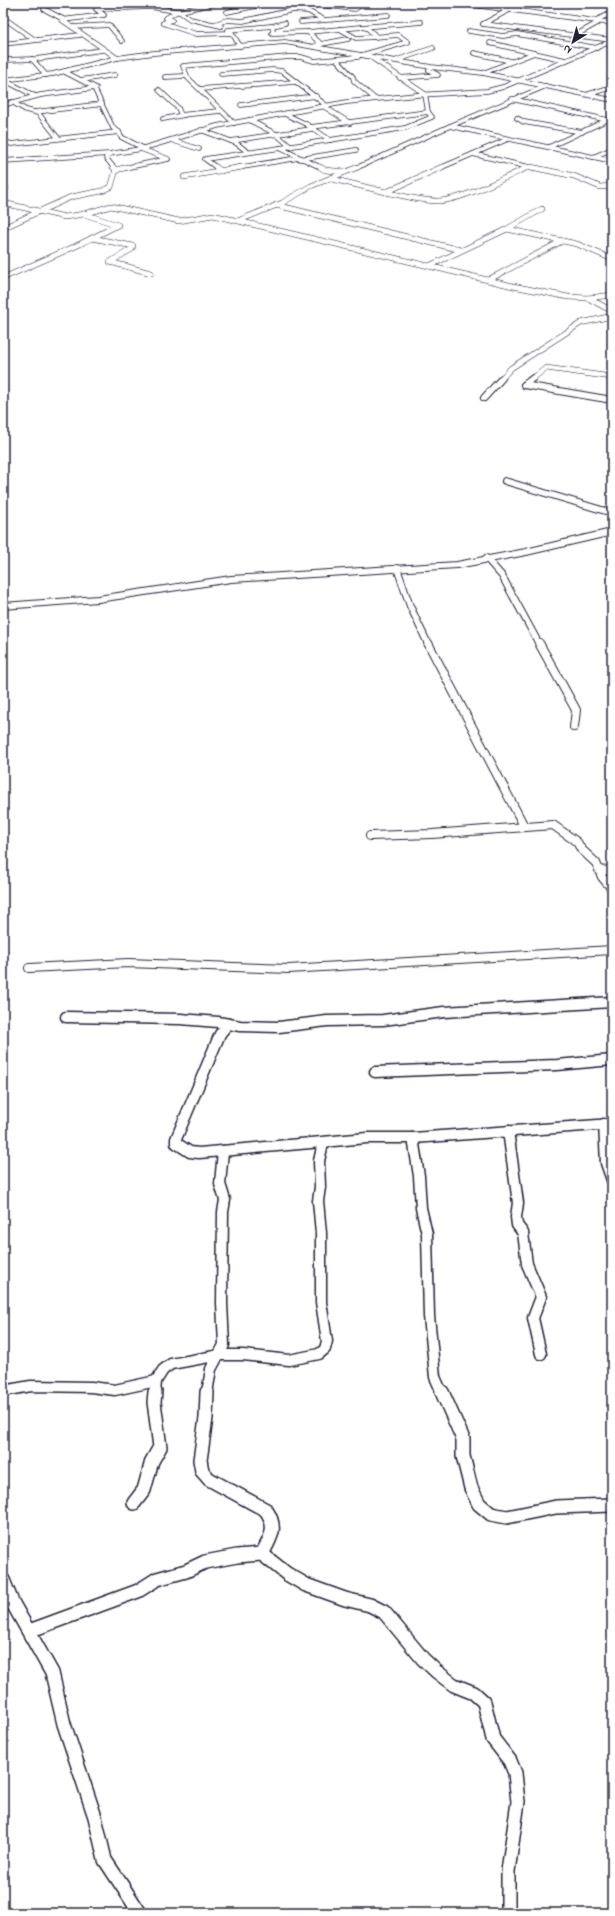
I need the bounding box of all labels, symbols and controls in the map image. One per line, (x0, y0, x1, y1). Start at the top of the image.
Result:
north arrow (553, 22, 593, 62)
text: N (560, 41, 575, 58)

